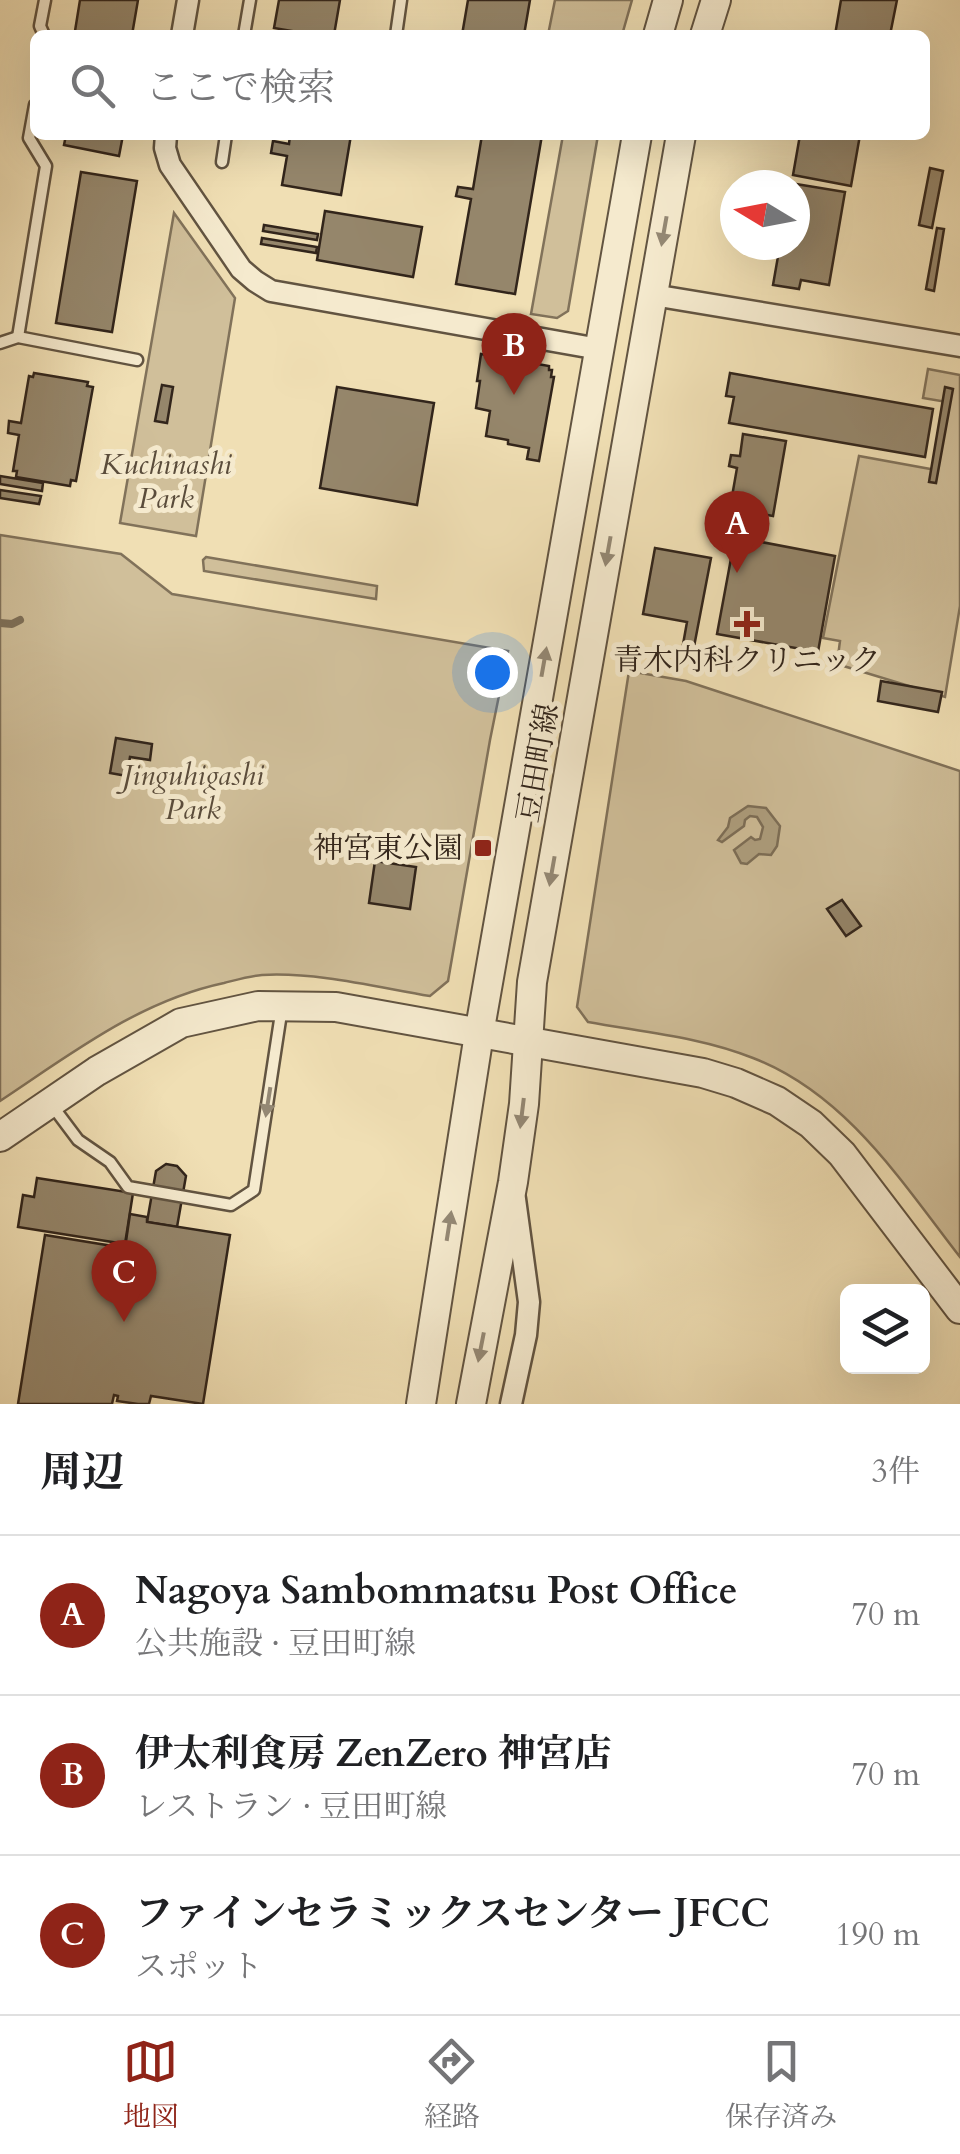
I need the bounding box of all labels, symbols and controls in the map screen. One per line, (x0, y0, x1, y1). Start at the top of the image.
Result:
search box (30, 30, 930, 140)
icon: search (65, 58, 120, 113)
text: ここで検索 (145, 62, 335, 114)
north arrow (720, 170, 810, 260)
one-way arrow (656, 216, 671, 247)
pin: B (482, 312, 546, 395)
park label: Kuchinashi Park (100, 444, 233, 519)
pin: A (704, 490, 770, 573)
one-way arrow (600, 536, 615, 567)
marker: 青木内科クリニック (734, 611, 760, 637)
place label: 青木内科クリニック (613, 640, 881, 681)
your location (467, 647, 518, 698)
one-way arrow (537, 647, 553, 678)
street label: 豆田町線 (507, 700, 569, 826)
park label: Jinguhigashi Park (115, 755, 265, 830)
place label: 神宮東公園 (313, 828, 463, 869)
marker: 神宮東公園 (472, 837, 494, 859)
one-way arrow (544, 856, 559, 888)
one-way arrow (259, 1087, 275, 1118)
one-way arrow (514, 1098, 530, 1129)
one-way arrow (442, 1209, 457, 1241)
pin: C (92, 1240, 156, 1322)
map controls (840, 1284, 930, 1374)
button: layers (840, 1284, 930, 1374)
one-way arrow (473, 1332, 489, 1363)
text: 周辺 (40, 1444, 124, 1501)
text: 3件 (872, 1450, 920, 1494)
text: Nagoya Sambommatsu Post Office (135, 1565, 738, 1617)
text: A (60, 1593, 85, 1637)
text: 70 m (852, 1593, 920, 1637)
text: 公共施設 · 豆田町線 (135, 1622, 416, 1666)
text: 伊太利食房 ZenZero 神宮店 (135, 1728, 612, 1780)
text: B (61, 1753, 84, 1797)
text: 70 m (852, 1753, 920, 1797)
text: レストラン · 豆田町線 (135, 1785, 447, 1829)
text: ファインセラミックスセンター JFCC (135, 1888, 770, 1940)
text: C (60, 1913, 85, 1957)
text: 190 m (835, 1913, 920, 1957)
text: スポット (135, 1945, 263, 1989)
tab: 地図 (123, 2034, 179, 2136)
tab: 経路 (424, 2034, 480, 2136)
tab: 保存済み (725, 2034, 837, 2136)

